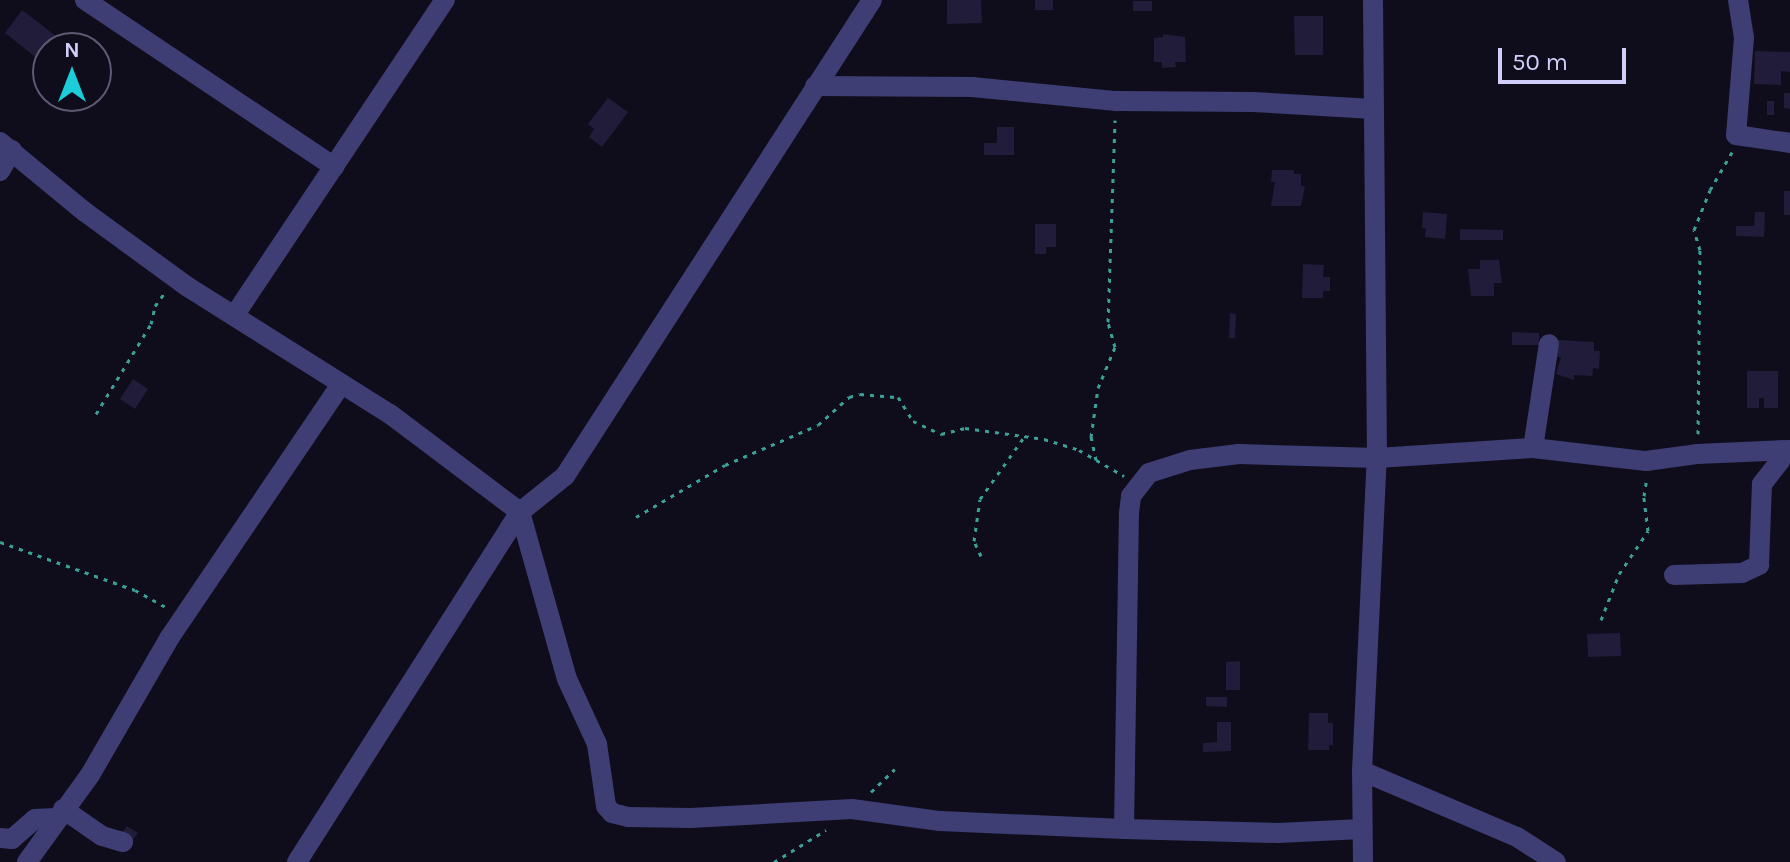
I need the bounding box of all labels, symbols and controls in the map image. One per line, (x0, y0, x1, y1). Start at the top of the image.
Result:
north arrow (32, 32, 112, 112)
scale bar (1502, 32, 1630, 82)
text: N (64, 37, 80, 63)
text: 50 m (1512, 48, 1568, 76)

